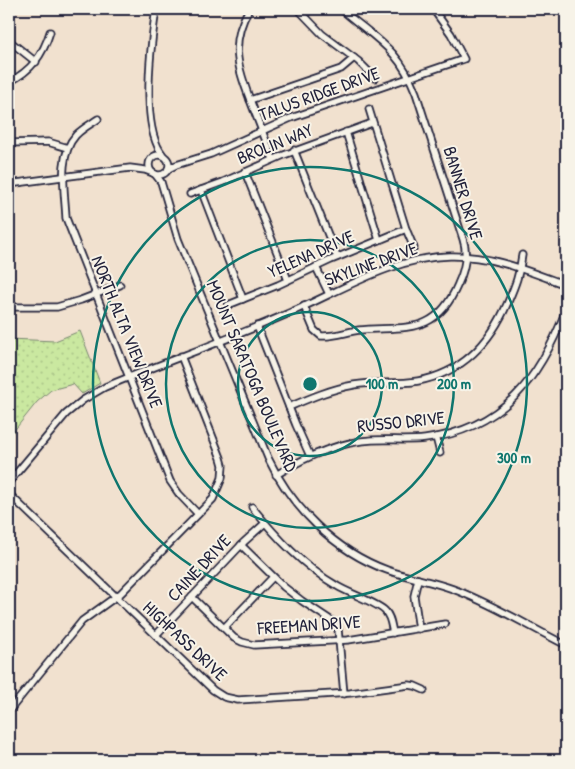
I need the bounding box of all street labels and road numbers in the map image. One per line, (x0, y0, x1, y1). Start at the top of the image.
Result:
street label: TALUS RIDGE DRIVE (255, 60, 383, 127)
street label: BROLIN WAY (233, 117, 317, 170)
street label: BANNER DRIVE (437, 143, 490, 243)
street label: YELENA DRIVE (264, 223, 358, 284)
street label: SKYLINE DRIVE (321, 235, 421, 292)
street label: NORTH ALTA VIEW DRIVE (86, 252, 169, 412)
street label: MOUNT SARATOGA BOULEVARD (201, 276, 304, 476)
street label: RUSSO DRIVE (356, 404, 446, 439)
street label: CAINE DRIVE (161, 529, 236, 607)
street label: HIGHPASS DRIVE (138, 595, 233, 686)
street label: FREEMAN DRIVE (256, 608, 361, 641)

